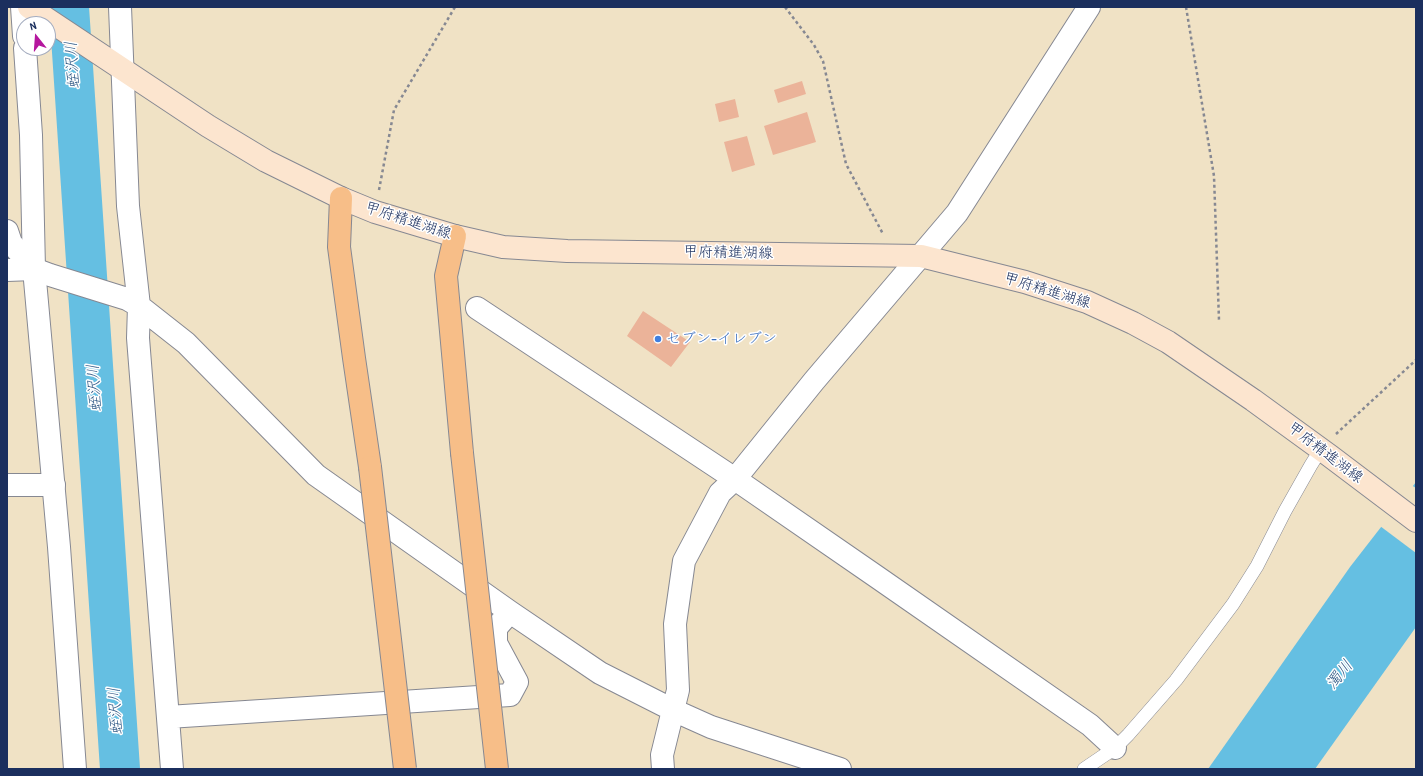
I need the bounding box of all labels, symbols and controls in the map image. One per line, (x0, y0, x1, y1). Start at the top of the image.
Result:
north arrow (16, 16, 56, 56)
text: N (28, 18, 38, 33)
water label: 蛭沢川 (62, 40, 84, 90)
street label: 甲府精進湖線 (362, 199, 454, 243)
street label: 甲府精進湖線 (683, 243, 773, 263)
street label: 甲府精進湖線 (1001, 269, 1093, 313)
place label: セブン-イレブン (666, 330, 777, 348)
marker: セブン-イレブン (653, 334, 663, 344)
water label: 蛭沢川 (84, 363, 106, 413)
street label: 甲府精進湖線 (1284, 419, 1366, 487)
water label: 濁川 (1322, 657, 1358, 693)
water label: 蛭沢川 (105, 686, 127, 736)

